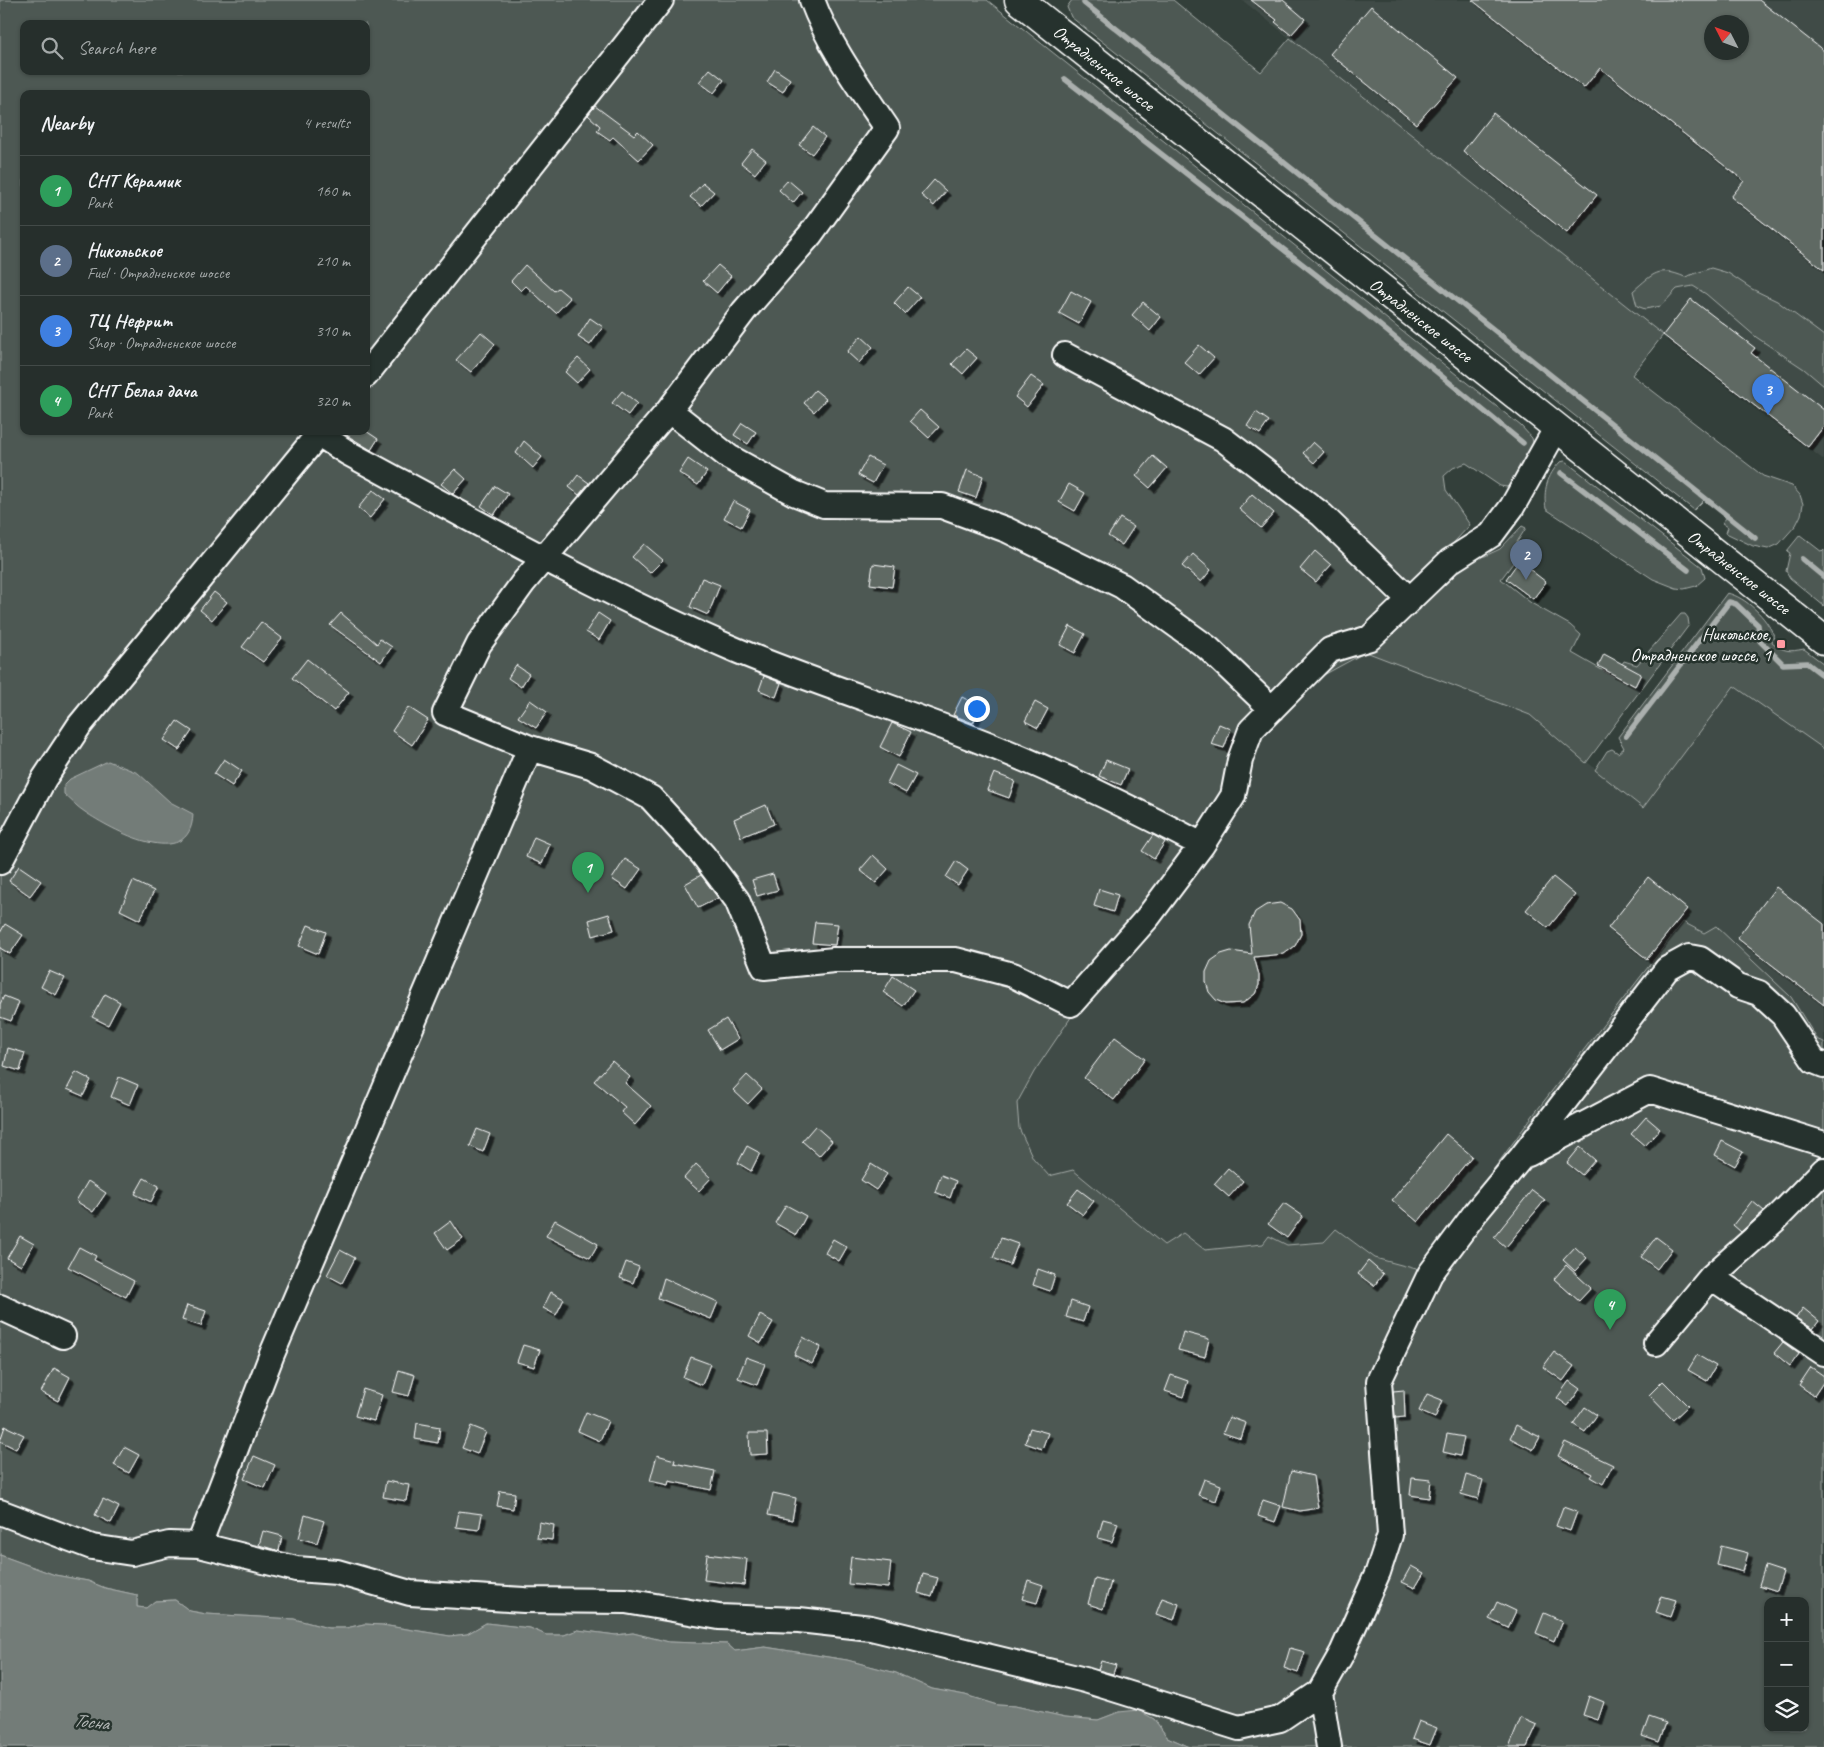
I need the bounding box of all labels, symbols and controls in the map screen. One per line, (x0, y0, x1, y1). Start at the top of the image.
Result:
north arrow (1704, 15, 1749, 60)
search box (20, 20, 370, 75)
street label: Отрадненское шоссе (1049, 20, 1160, 116)
icon: search (38, 34, 66, 62)
text: Search here (78, 36, 155, 60)
text: Nearby (40, 110, 93, 136)
text: 4 results (303, 113, 350, 133)
text: СНТ Керамик (87, 169, 181, 193)
text: 1 (52, 181, 60, 201)
text: 160 m (316, 181, 350, 201)
text: Park (87, 193, 112, 213)
text: Никольское (87, 239, 162, 263)
text: 2 (52, 251, 60, 271)
text: 210 m (316, 251, 350, 271)
text: Fuel · Отрадненское шоссе (87, 263, 229, 283)
street label: Отрадненское шоссе (1365, 273, 1478, 368)
text: ТЦ Нефрит (87, 309, 173, 333)
text: 3 (52, 321, 60, 341)
text: 310 m (316, 321, 350, 341)
text: Shop · Отрадненское шоссе (87, 333, 236, 353)
pin: 3 (1752, 374, 1784, 415)
text: СНТ Белая дача (87, 379, 197, 403)
text: 4 (52, 391, 60, 411)
text: 320 m (316, 391, 350, 411)
text: Park (87, 403, 112, 423)
street label: Отрадненское шоссе (1683, 525, 1796, 620)
pin: 2 (1510, 539, 1542, 580)
place label: Никольское, Отрадненское шоссе, 1 (1631, 623, 1772, 666)
marker: Никольское, Отрадненское шоссе, 1 (1775, 638, 1787, 650)
your location (964, 696, 990, 722)
pin: 1 (572, 852, 604, 893)
pin: 4 (1594, 1289, 1626, 1330)
map controls (1764, 1597, 1809, 1732)
button: + (1764, 1597, 1809, 1642)
button: − (1764, 1642, 1809, 1687)
button: layers (1764, 1687, 1809, 1732)
water label: Тосна (72, 1708, 112, 1736)

